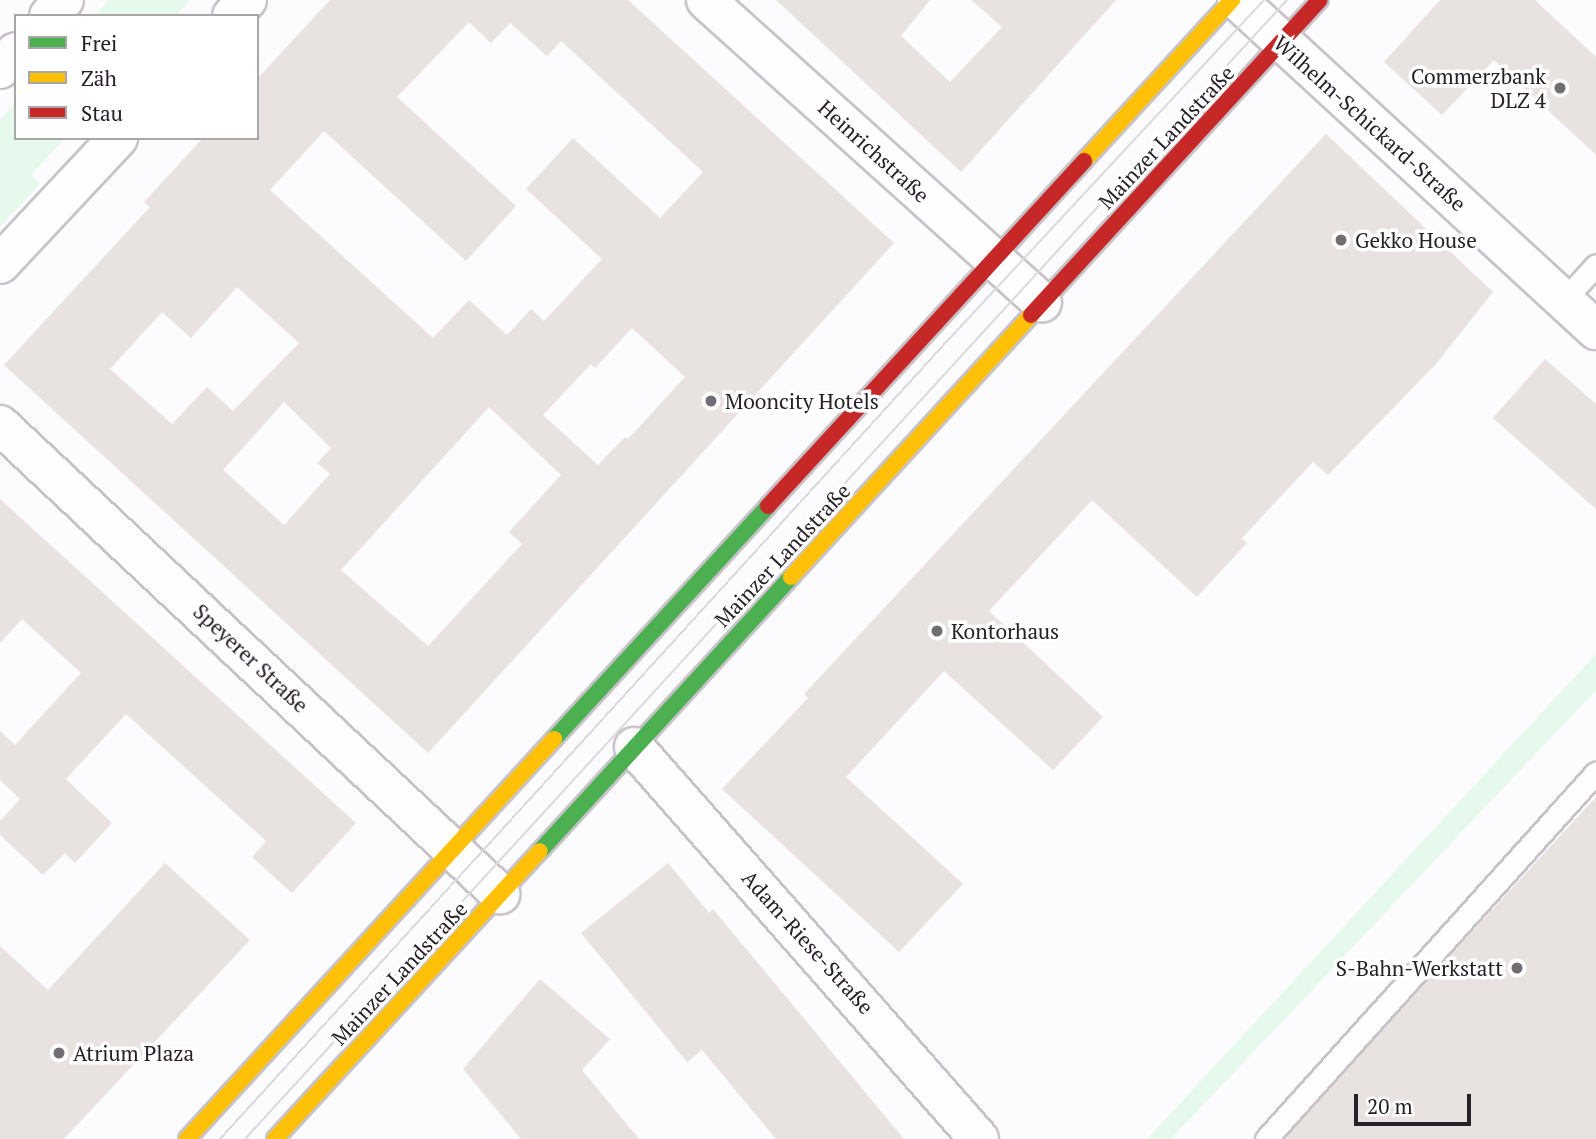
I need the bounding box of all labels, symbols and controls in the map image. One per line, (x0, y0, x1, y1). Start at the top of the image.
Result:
legend (14, 14, 259, 140)
text: Frei (81, 29, 117, 57)
street label: Wilhelm-Schickard-Straße (1269, 30, 1471, 216)
street label: Mainzer Landstraße (1093, 60, 1239, 214)
place label: Commerzbank DLZ 4 (1411, 63, 1546, 113)
text: Zäh (81, 64, 117, 92)
marker: Commerzbank DLZ 4 (1552, 80, 1568, 96)
street label: Heinrichstraße (813, 95, 935, 207)
text: Stau (81, 99, 123, 127)
place label: Gekko House (1355, 227, 1477, 253)
marker: Gekko House (1333, 232, 1349, 248)
place label: Mooncity Hotels (725, 388, 879, 414)
marker: Mooncity Hotels (703, 393, 719, 409)
street label: Mainzer Landstraße (709, 478, 855, 632)
street label: Speyerer Straße (188, 598, 314, 718)
place label: Kontorhaus (951, 618, 1059, 644)
marker: Kontorhaus (929, 623, 945, 639)
street label: Adam-Riese-Straße (737, 865, 879, 1019)
street label: Mainzer Landstraße (326, 896, 472, 1050)
place label: S-Bahn-Werkstatt (1336, 955, 1503, 981)
marker: S-Bahn-Werkstatt (1509, 960, 1525, 976)
place label: Atrium Plaza (73, 1040, 194, 1066)
marker: Atrium Plaza (51, 1045, 67, 1061)
scale bar (1358, 1080, 1475, 1124)
text: 20 m (1367, 1092, 1413, 1120)

